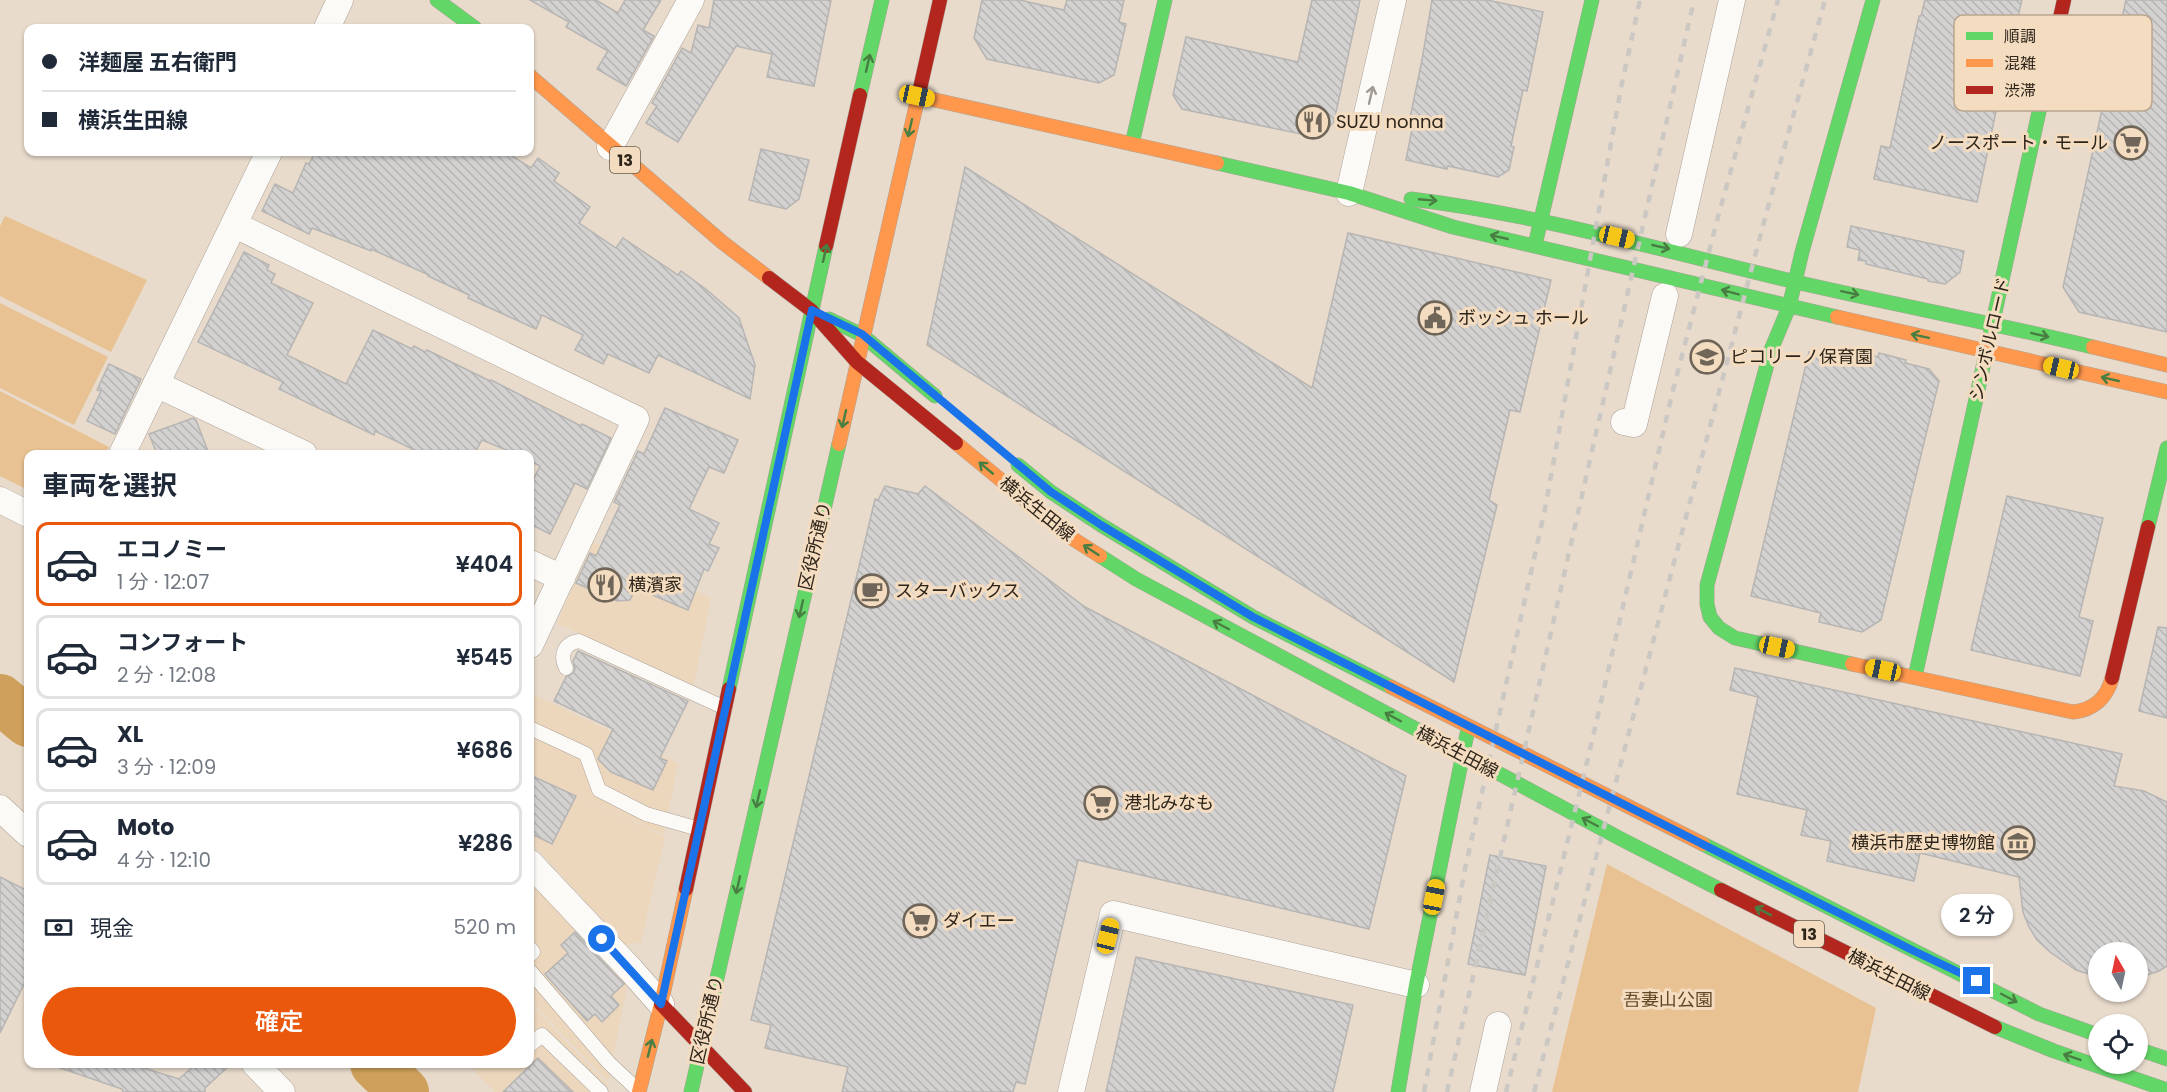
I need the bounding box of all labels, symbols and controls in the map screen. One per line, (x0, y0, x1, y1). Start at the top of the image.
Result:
legend (1954, 15, 2152, 111)
text: 順調 (2004, 25, 2036, 48)
text: 洋麺屋 五右衛門 (78, 47, 237, 78)
text: 混雑 (2004, 52, 2036, 75)
one-way arrow (863, 54, 874, 74)
text: 渋滞 (2004, 79, 2036, 102)
car (898, 83, 936, 109)
one-way arrow (1366, 85, 1378, 104)
restaurant icon: SUZU nonna (1295, 104, 1331, 140)
text: 横浜生田線 (78, 105, 188, 136)
place label: SUZU nonna (1336, 109, 1444, 134)
one-way arrow (904, 118, 915, 138)
supermarket icon: ノースポート・モール (2113, 125, 2149, 161)
place label: ノースポート・モール (1929, 130, 2108, 155)
road number: 13 (610, 147, 640, 173)
one-way arrow (1418, 195, 1438, 206)
car (1597, 224, 1637, 250)
one-way arrow (1490, 231, 1510, 242)
one-way arrow (1651, 241, 1670, 253)
one-way arrow (819, 244, 831, 263)
street label: シンボルロード (1963, 275, 2016, 403)
one-way arrow (1721, 286, 1740, 297)
one-way arrow (1840, 288, 1859, 299)
public building icon: ボッシュ ホール (1417, 300, 1453, 336)
place label: ボッシュ ホール (1458, 305, 1589, 330)
one-way arrow (1911, 329, 1930, 341)
one-way arrow (2031, 329, 2050, 341)
school or university icon: ピコリーノ保育園 (1689, 339, 1725, 375)
place label: ピコリーノ保育園 (1730, 344, 1873, 369)
car (2041, 355, 2081, 381)
one-way arrow (2101, 373, 2120, 384)
one-way arrow (838, 409, 850, 428)
one-way arrow (979, 461, 994, 475)
text: 車両を選択 (42, 467, 177, 504)
street label: 横浜生田線 (994, 471, 1080, 547)
street label: 区役所通り (792, 499, 837, 593)
text: エコノミー (117, 534, 227, 565)
icon: car (45, 537, 99, 591)
one-way arrow (1083, 544, 1099, 556)
text: ¥404 (456, 549, 513, 580)
restaurant icon: 横濱家 (587, 567, 623, 603)
text: 1 分 · 12:07 (117, 568, 209, 596)
place label: 横濱家 (628, 572, 682, 597)
cafe icon: スターバックス (854, 573, 890, 609)
place label: スターバックス (895, 578, 1020, 603)
one-way arrow (795, 599, 806, 618)
one-way arrow (1212, 618, 1230, 630)
text: コンフォート (117, 627, 248, 658)
icon: car (45, 630, 99, 684)
car (1758, 634, 1796, 660)
text: ¥545 (456, 642, 513, 673)
car (1864, 657, 1902, 683)
text: 2 分 · 12:08 (117, 661, 216, 689)
one-way arrow (1384, 711, 1402, 722)
text: XL (117, 719, 143, 750)
street label: 横浜生田線 (1412, 719, 1503, 784)
icon: car (45, 723, 99, 777)
text: ¥686 (457, 735, 513, 766)
text: 3 分 · 12:09 (117, 753, 216, 781)
supermarket icon: 港北みなも (1083, 785, 1119, 821)
one-way arrow (751, 790, 763, 809)
place label: 港北みなも (1124, 790, 1214, 815)
text: Moto (117, 812, 174, 843)
icon: car (45, 816, 99, 870)
one-way arrow (1582, 816, 1599, 828)
museum icon: 横浜市歴史博物館 (2000, 825, 2036, 861)
text: ¥286 (458, 828, 513, 859)
place label: 横浜市歴史博物館 (1851, 830, 1995, 855)
text: 4 分 · 12:10 (117, 846, 211, 874)
one-way arrow (732, 875, 743, 894)
car (1422, 878, 1446, 916)
callout: 2 分 (1941, 894, 2013, 936)
text: 2 分 (1959, 901, 1995, 929)
supermarket icon: ダイエー (902, 903, 938, 939)
one-way arrow (1755, 905, 1773, 916)
place label: ダイエー (943, 908, 1015, 933)
icon: cash (42, 911, 75, 944)
text: 現金 (90, 913, 134, 944)
text: 520 m (453, 913, 516, 941)
car (1095, 916, 1121, 956)
road number: 13 (1794, 921, 1824, 947)
route start (588, 925, 615, 952)
north arrow (2088, 942, 2148, 1002)
map controls (2088, 942, 2148, 1074)
street label: 横浜生田線 (1843, 943, 1935, 1006)
route end (1963, 967, 1990, 994)
street label: 区役所通り (684, 973, 729, 1067)
button: 確定 (42, 987, 516, 1056)
park label: 吾妻山公園 (1623, 987, 1713, 1012)
one-way arrow (2000, 992, 2017, 1004)
button: locate (2088, 1014, 2148, 1074)
one-way arrow (644, 1039, 656, 1058)
one-way arrow (2063, 1051, 2082, 1062)

